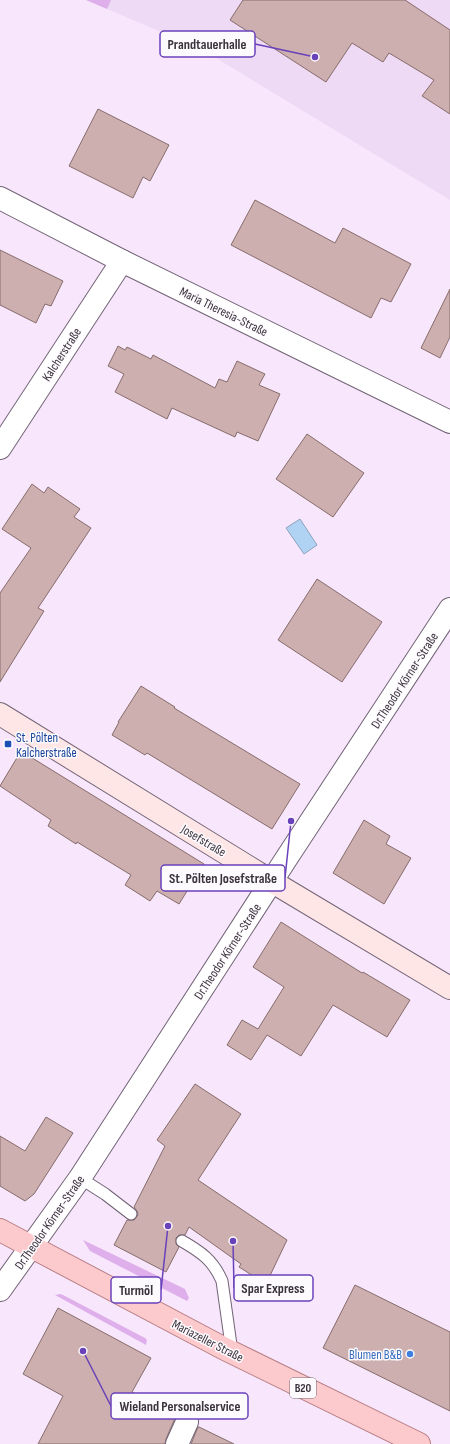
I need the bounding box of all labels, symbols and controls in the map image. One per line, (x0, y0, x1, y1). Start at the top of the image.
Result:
callout: Prandtauerhalle (160, 31, 255, 57)
text: Prandtauerhalle (168, 36, 246, 53)
street label: Maria Theresia-Straße (177, 284, 270, 340)
street label: Kalcherstraße (39, 325, 85, 384)
street label: Dr.Theodor Körner-Straße (368, 629, 442, 732)
place label: St. Pölten Kalcherstraße (16, 730, 77, 761)
marker: St. Pölten Kalcherstraße (3, 739, 13, 749)
street label: Josefstraße (177, 821, 229, 860)
callout: St. Pölten Josefstraße (161, 865, 285, 891)
text: St. Pölten Josefstraße (169, 870, 277, 887)
street label: Dr.Theodor Körner-Straße (191, 900, 265, 1003)
street label: Dr.Theodor Körner-Straße (11, 1172, 88, 1273)
callout: Spar Express (234, 1275, 313, 1301)
callout: Turmöl (111, 1277, 161, 1303)
text: Spar Express (241, 1280, 305, 1297)
text: Turmöl (119, 1282, 153, 1299)
street label: Mariazeller Straße (169, 1316, 246, 1366)
place label: Blumen B&B (349, 1347, 402, 1363)
marker: Blumen B&B (405, 1349, 415, 1359)
road number: B20 (290, 1378, 316, 1398)
callout: Wieland Personalservice (111, 1393, 248, 1419)
text: Wieland Personalservice (120, 1398, 240, 1415)

